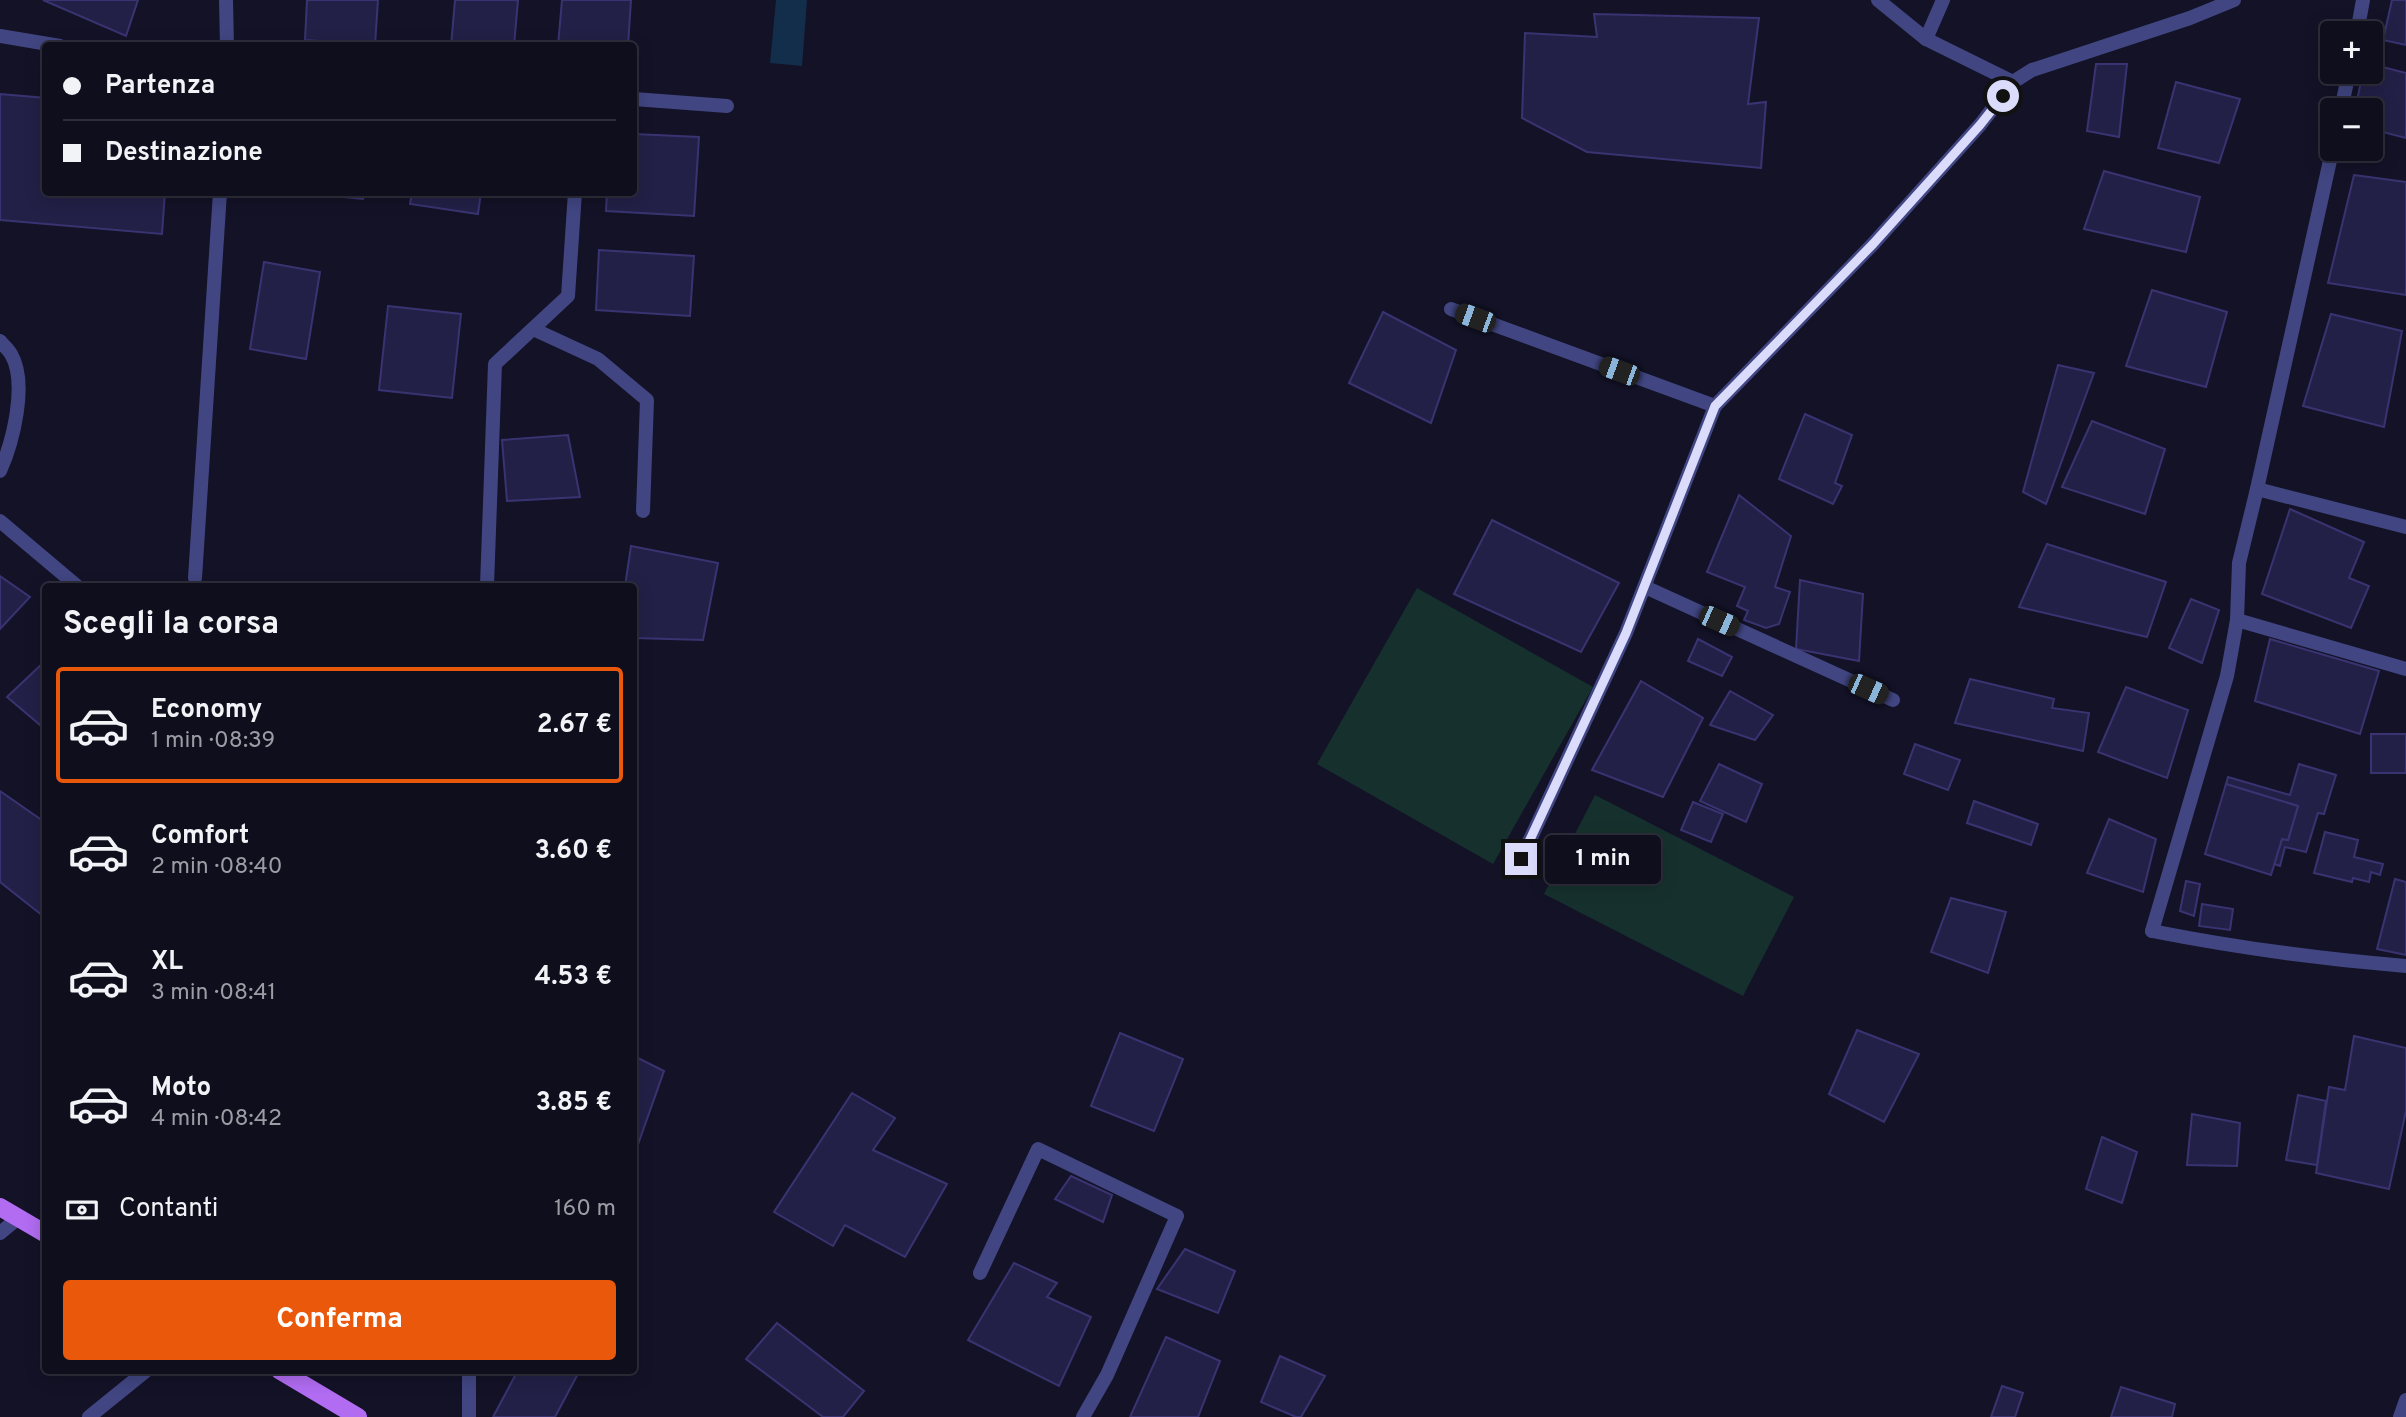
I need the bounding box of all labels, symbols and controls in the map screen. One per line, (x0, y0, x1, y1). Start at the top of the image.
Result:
map controls (2320, 21, 2383, 161)
button: + (2320, 21, 2383, 84)
text: Partenza (105, 70, 215, 103)
route start (1987, 80, 2019, 112)
button: − (2320, 98, 2383, 161)
text: Destinazione (105, 137, 263, 170)
car (1452, 301, 1499, 335)
car (1596, 354, 1643, 388)
car (1696, 603, 1743, 639)
text: Scegli la corsa (63, 605, 279, 645)
car (1845, 671, 1892, 707)
icon: car (67, 694, 130, 757)
text: Economy (151, 694, 262, 727)
text: 2.67 € (537, 709, 612, 742)
text: 1 min · 08:39 (151, 727, 275, 756)
icon: car (67, 820, 130, 883)
text: Comfort (151, 820, 249, 853)
callout: 1 min (1546, 834, 1661, 884)
text: 3.60 € (535, 835, 612, 868)
route end (1505, 843, 1537, 875)
text: 1 min (1575, 845, 1631, 874)
text: 2 min · 08:40 (151, 853, 283, 882)
icon: car (67, 946, 130, 1009)
text: XL (151, 946, 183, 979)
text: 4.53 € (535, 961, 612, 994)
text: 3 min · 08:41 (151, 979, 276, 1008)
icon: car (67, 1072, 130, 1135)
text: Moto (151, 1072, 211, 1105)
text: 3.85 € (535, 1087, 612, 1120)
text: 4 min · 08:42 (151, 1105, 282, 1134)
icon: cash (63, 1191, 101, 1229)
text: Contanti (119, 1193, 218, 1226)
text: 160 m (554, 1195, 616, 1224)
button: Conferma (63, 1280, 616, 1360)

